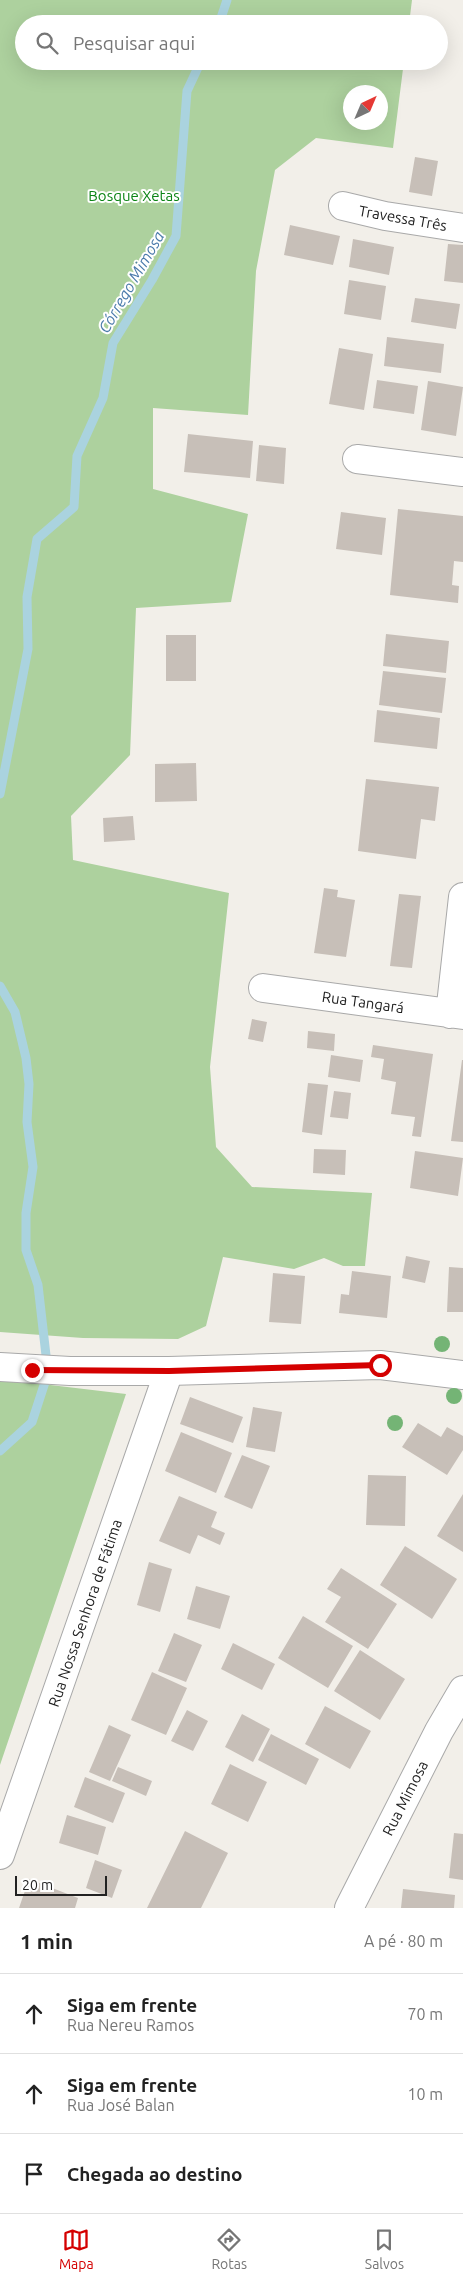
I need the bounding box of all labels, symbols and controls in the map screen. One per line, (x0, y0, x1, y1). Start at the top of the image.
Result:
search box (15, 15, 448, 70)
icon: search (33, 29, 61, 57)
text: Pesquisar aqui (73, 32, 195, 54)
north arrow (343, 85, 388, 130)
park label: Bosque Xetas (88, 187, 180, 204)
street label: Travessa Três (358, 202, 448, 234)
water label: Córrego Mimosa (95, 228, 168, 336)
street label: Rua Tangará (321, 988, 405, 1016)
route start (369, 1354, 392, 1377)
route end (21, 1359, 44, 1382)
street label: Rua Nossa Senhora de Fátima (45, 1517, 125, 1709)
street label: Rua Mimosa (379, 1758, 431, 1838)
scale bar (15, 1873, 108, 1896)
text: 20 m (22, 1877, 53, 1893)
text: 1 min (20, 1929, 73, 1953)
text: A pé · 80 m (364, 1932, 443, 1950)
text: Siga em frente (67, 1994, 197, 2016)
icon: ahead (20, 2000, 48, 2028)
text: 70 m (407, 2005, 443, 2023)
text: Rua Nereu Ramos (67, 2016, 194, 2034)
text: Siga em frente (67, 2074, 197, 2096)
icon: ahead (20, 2080, 48, 2108)
text: 10 m (407, 2085, 443, 2103)
text: Rua José Balan (67, 2096, 175, 2114)
icon: arrive (20, 2160, 48, 2188)
text: Chegada ao destino (67, 2163, 243, 2185)
tab: Mapa (59, 2226, 94, 2272)
tab: Rotas (211, 2226, 247, 2272)
tab: Salvos (365, 2226, 404, 2272)

